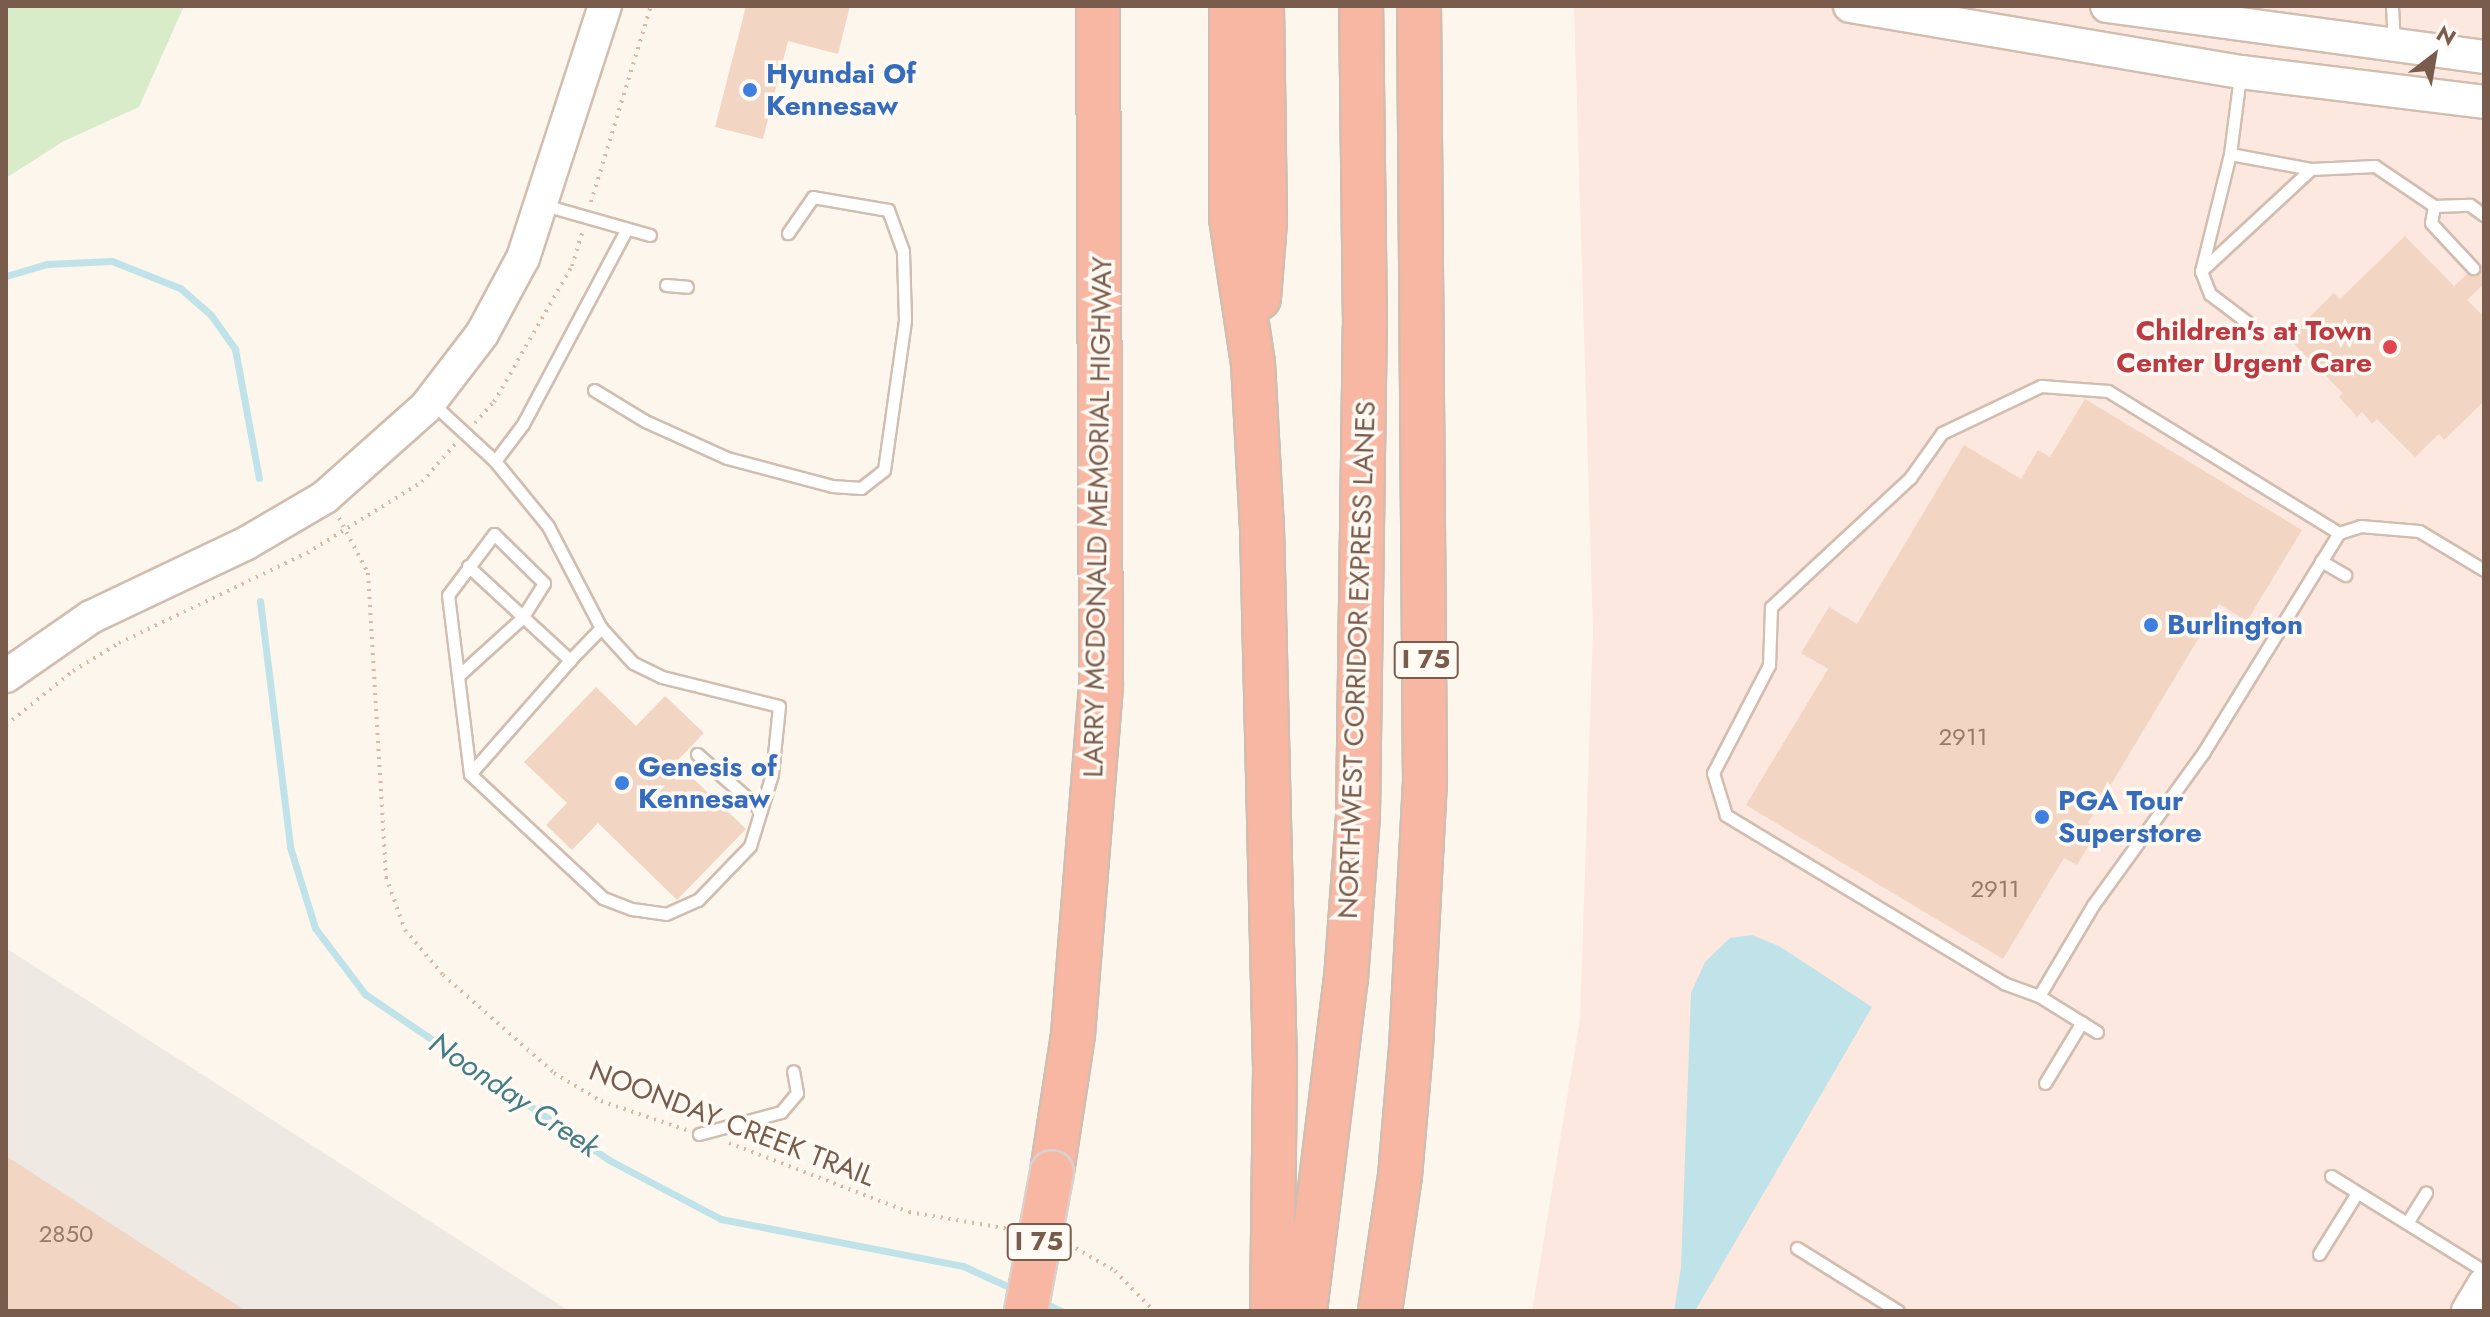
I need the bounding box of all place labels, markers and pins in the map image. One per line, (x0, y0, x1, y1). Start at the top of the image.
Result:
place label: Hyundai Of Kennesaw (766, 57, 916, 123)
marker: Hyundai Of Kennesaw (741, 81, 759, 99)
place label: Children's at Town Center Urgent Care (2116, 314, 2372, 380)
marker: Children's at Town Center Urgent Care (2379, 336, 2401, 358)
place label: Burlington (2167, 608, 2303, 642)
marker: Burlington (2142, 616, 2160, 634)
place label: Genesis of Kennesaw (638, 750, 777, 816)
marker: Genesis of Kennesaw (613, 774, 631, 792)
place label: PGA Tour Superstore (2058, 784, 2202, 850)
marker: PGA Tour Superstore (2033, 808, 2051, 826)

